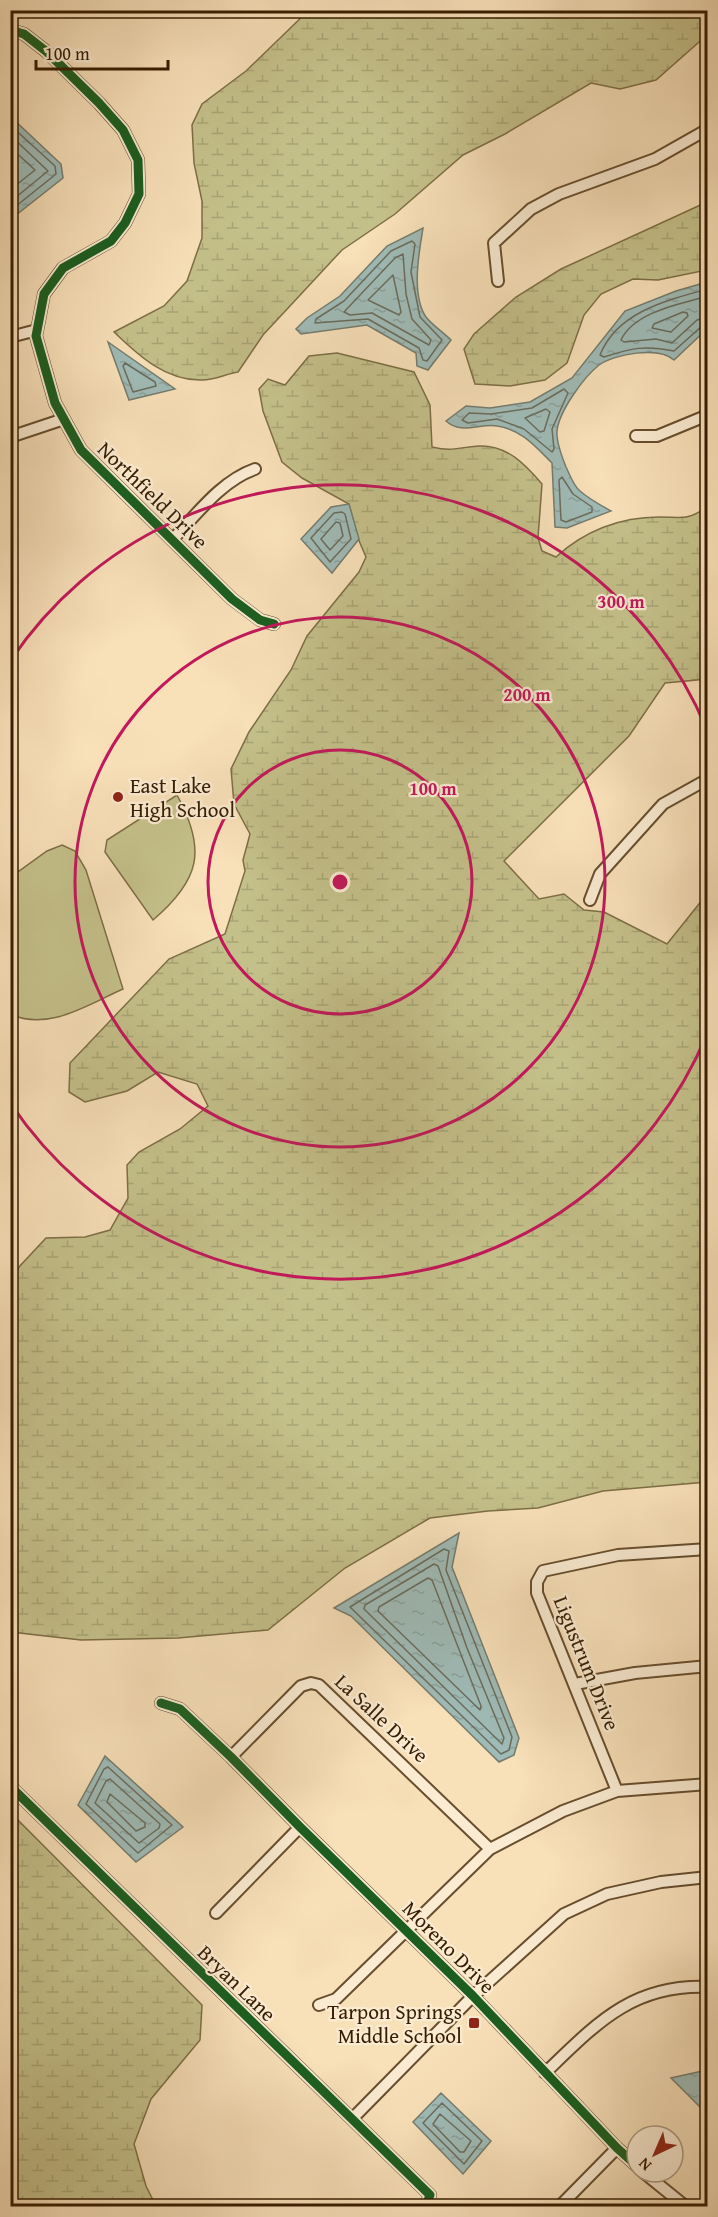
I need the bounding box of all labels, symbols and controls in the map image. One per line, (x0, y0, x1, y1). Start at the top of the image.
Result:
scale bar (36, 33, 168, 71)
text: 100 m (45, 40, 90, 67)
street label: Northfield Drive (91, 434, 216, 556)
text: 300 m (597, 588, 645, 615)
text: 200 m (503, 681, 551, 708)
place label: East Lake High School (130, 770, 235, 825)
text: 100 m (409, 775, 457, 802)
marker: East Lake High School (111, 790, 125, 804)
centre of rings (330, 872, 350, 892)
street label: Ligustrum Drive (546, 1591, 628, 1735)
street label: La Salle Drive (328, 1666, 436, 1770)
street label: Moreno Drive (395, 1893, 503, 2001)
street label: Bryan Lane (191, 1938, 283, 2029)
place label: Tarpon Springs Middle School (327, 1996, 462, 2051)
marker: Tarpon Springs Middle School (467, 2016, 481, 2030)
north arrow (625, 2124, 685, 2184)
text: N (632, 2152, 657, 2177)

